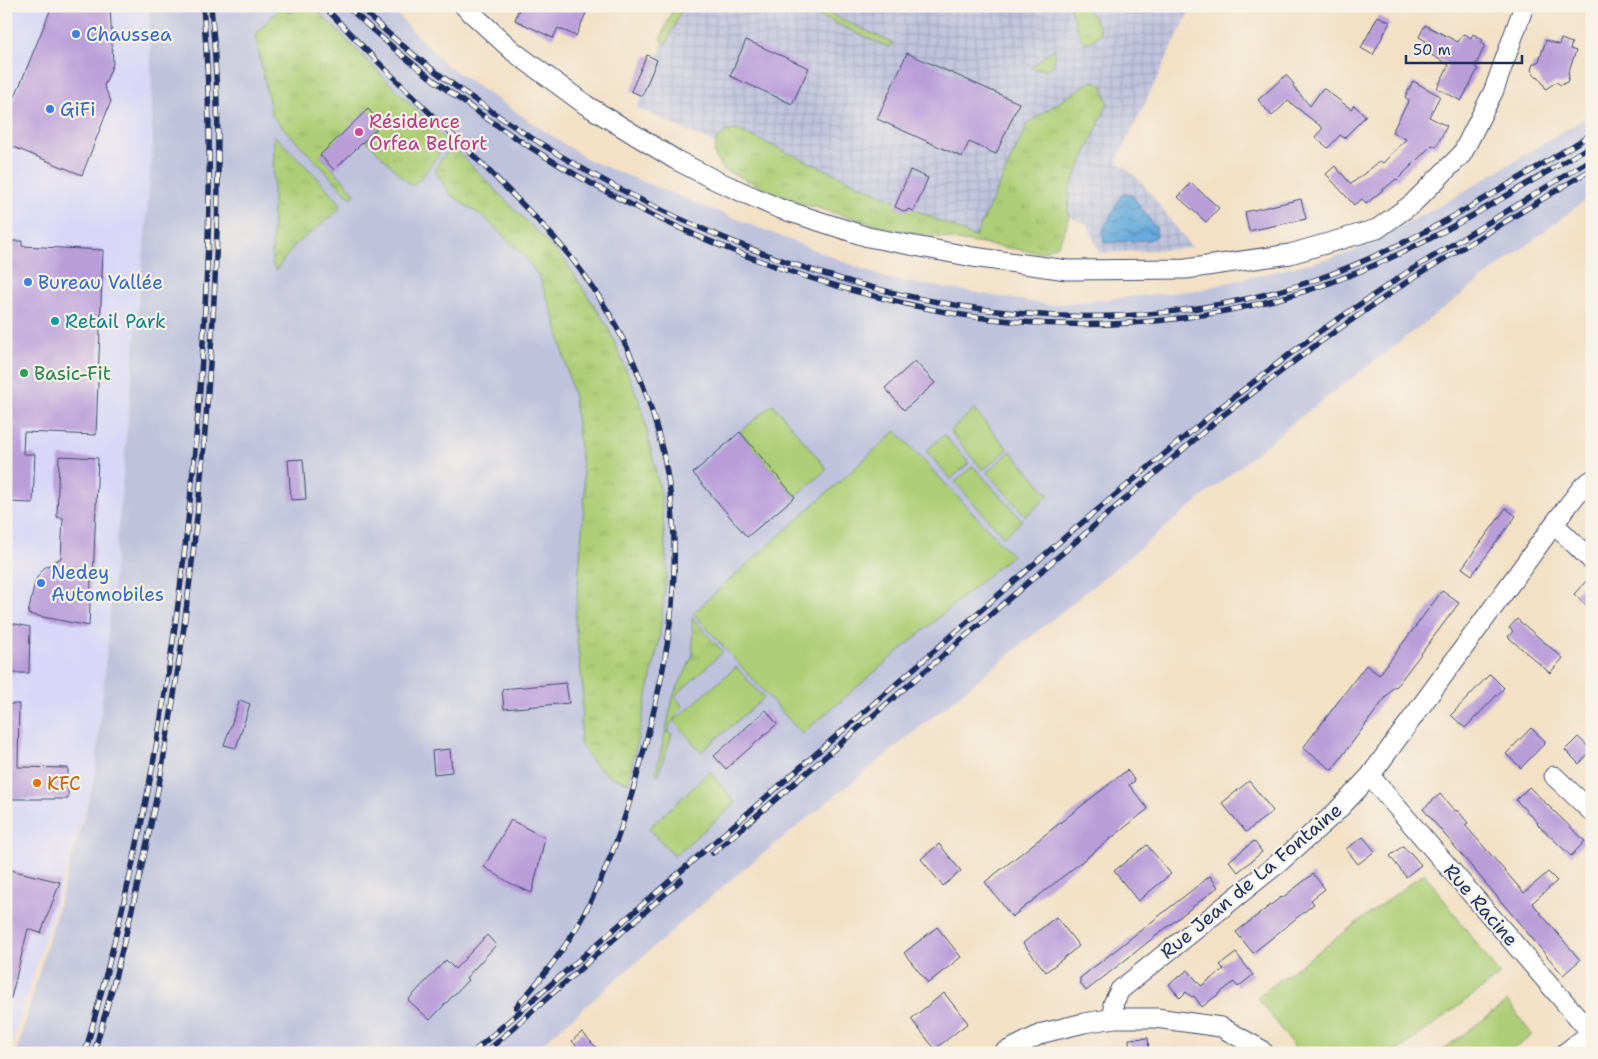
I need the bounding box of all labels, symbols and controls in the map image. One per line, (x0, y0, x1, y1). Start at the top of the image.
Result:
place label: Chaussea (86, 22, 172, 47)
marker: Chaussea (70, 28, 82, 40)
scale bar (1406, 32, 1522, 64)
text: 50 m (1413, 40, 1451, 60)
place label: GiFi (60, 97, 96, 122)
marker: GiFi (44, 103, 56, 115)
place label: Résidence Orfea Belfort (369, 109, 488, 156)
marker: Résidence Orfea Belfort (353, 126, 365, 138)
place label: Bureau Vallée (38, 270, 163, 295)
marker: Bureau Vallée (22, 276, 34, 288)
place label: Retail Park (65, 309, 166, 334)
marker: Retail Park (49, 315, 61, 327)
place label: Basic-Fit (34, 361, 111, 386)
marker: Basic-Fit (18, 367, 30, 379)
place label: Nedey Automobiles (51, 560, 164, 607)
marker: Nedey Automobiles (35, 577, 47, 589)
place label: KFC (47, 771, 81, 796)
marker: KFC (31, 777, 43, 789)
street label: Rue Jean de La Fontaine (1155, 798, 1347, 964)
street label: Rue Racine (1438, 858, 1524, 952)

